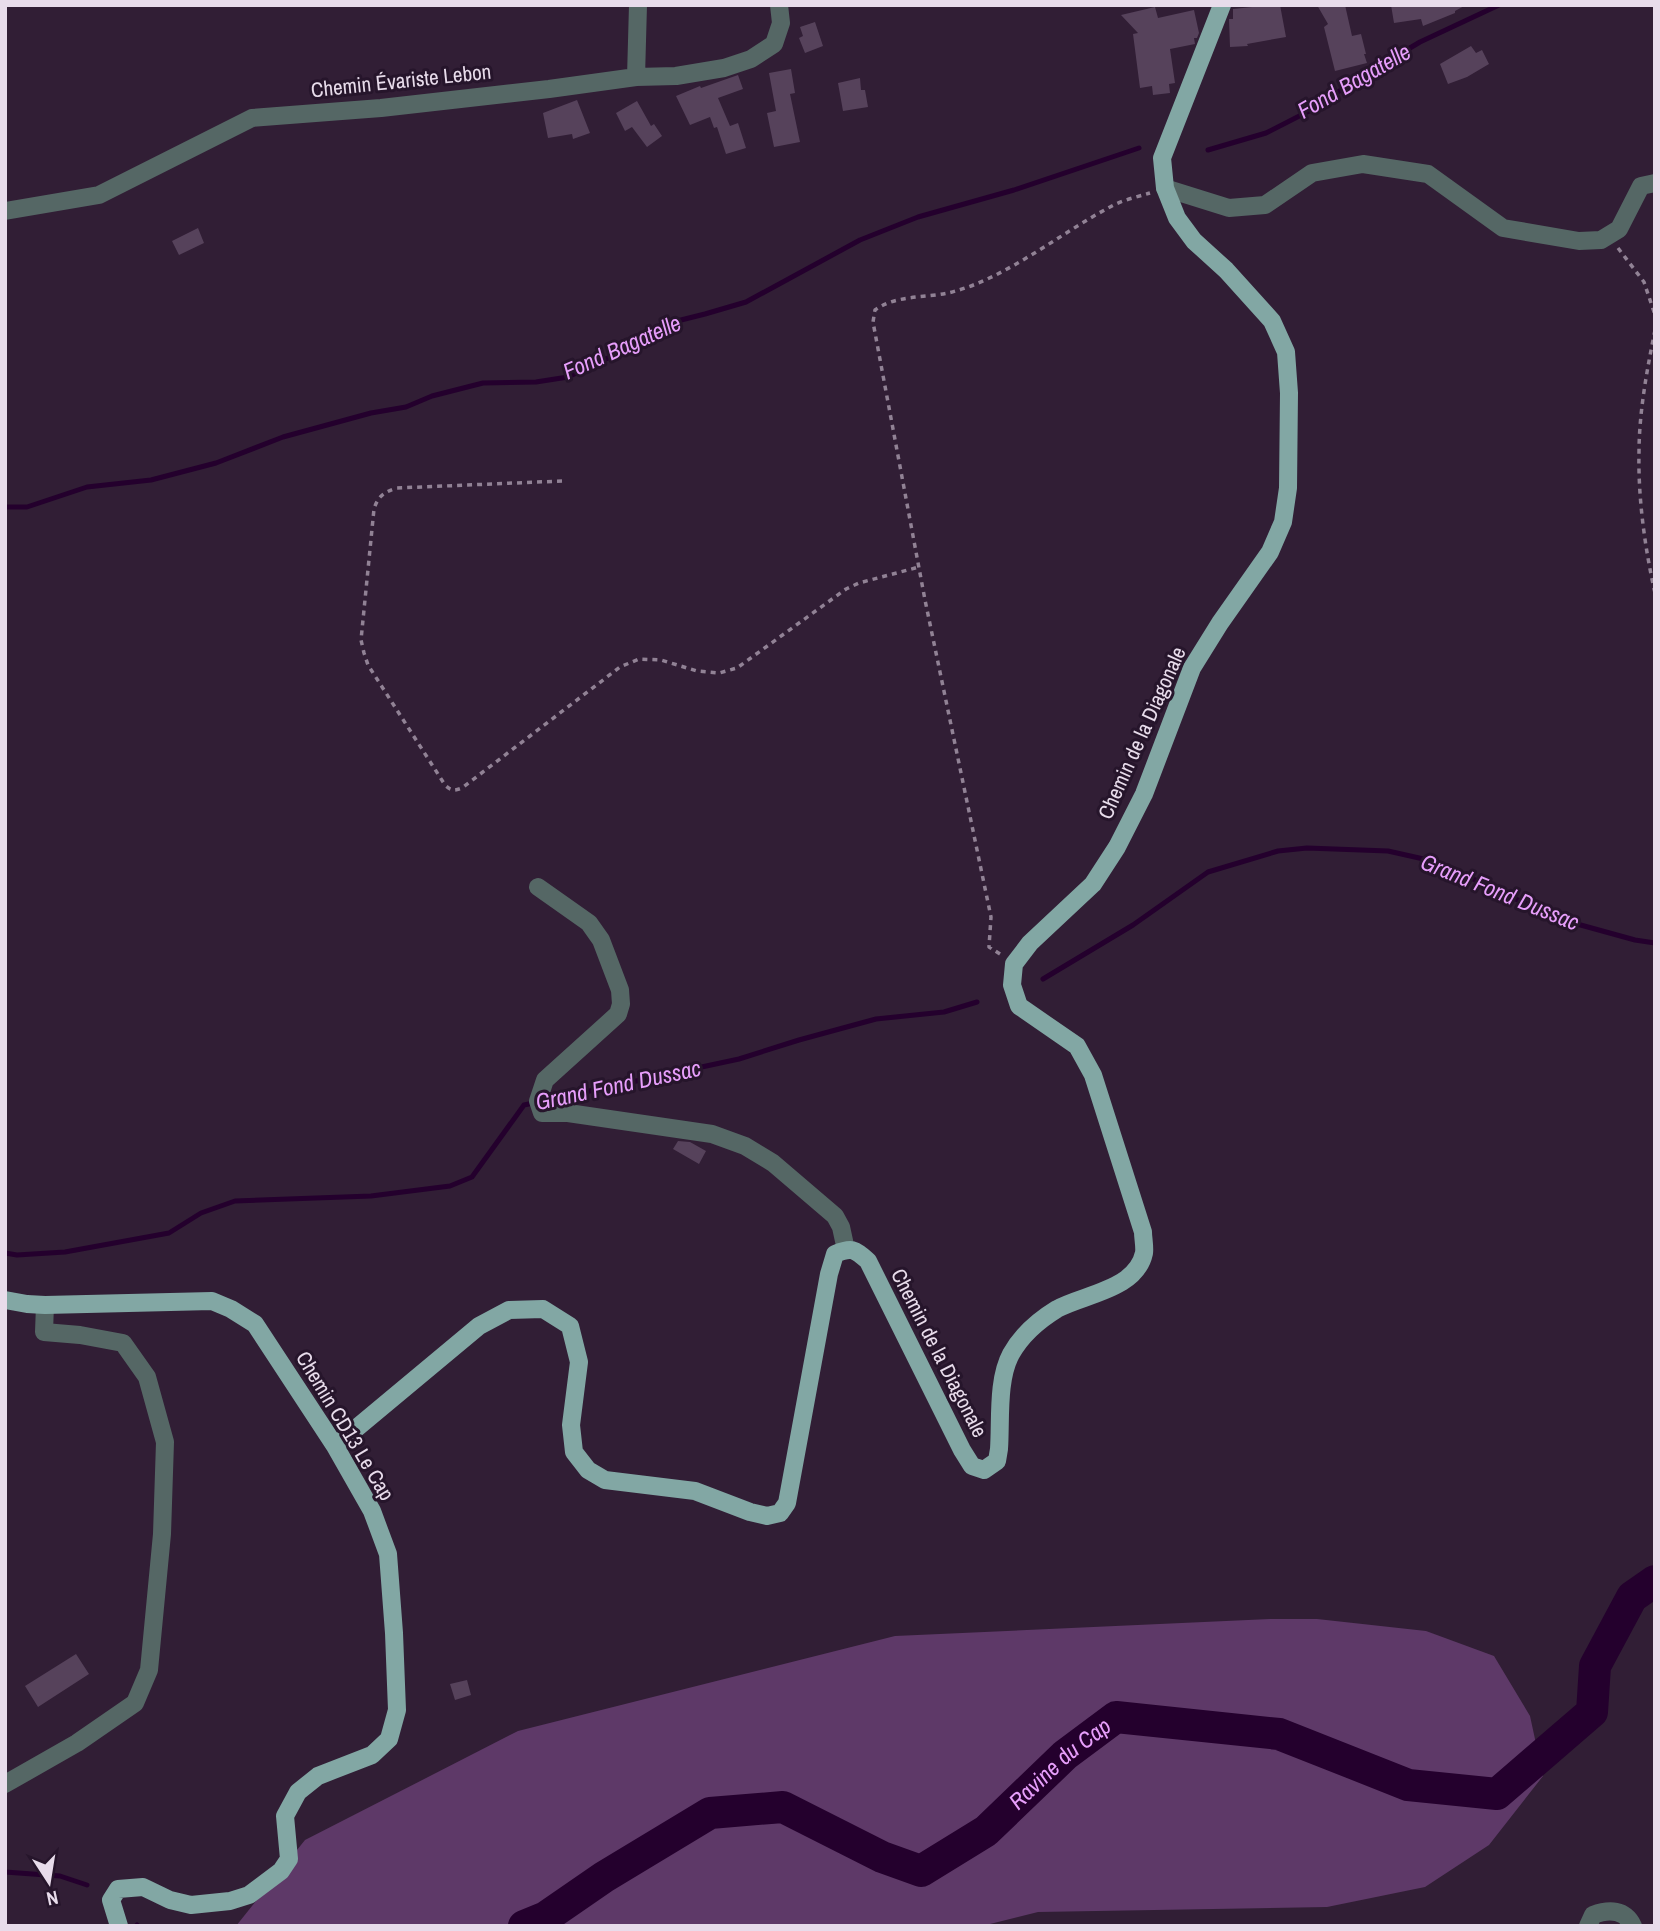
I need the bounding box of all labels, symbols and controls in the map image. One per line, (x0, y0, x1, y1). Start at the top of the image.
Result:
water label: Fond Bagatelle (1291, 36, 1416, 126)
street label: Chemin Évariste Lebon (309, 57, 492, 104)
water label: Fond Bagatelle (558, 307, 686, 386)
street label: Chemin de la Diagonale (1091, 642, 1193, 824)
water label: Grand Fond Dussac (1416, 846, 1584, 937)
water label: Grand Fond Dussac (532, 1052, 703, 1117)
street label: Chemin de la Diagonale (884, 1263, 995, 1442)
street label: Chemin CD13 Le Cap (289, 1346, 401, 1506)
water label: Ravine du Cap (1002, 1710, 1117, 1816)
north arrow (14, 1847, 84, 1917)
text: N (44, 1885, 61, 1913)

